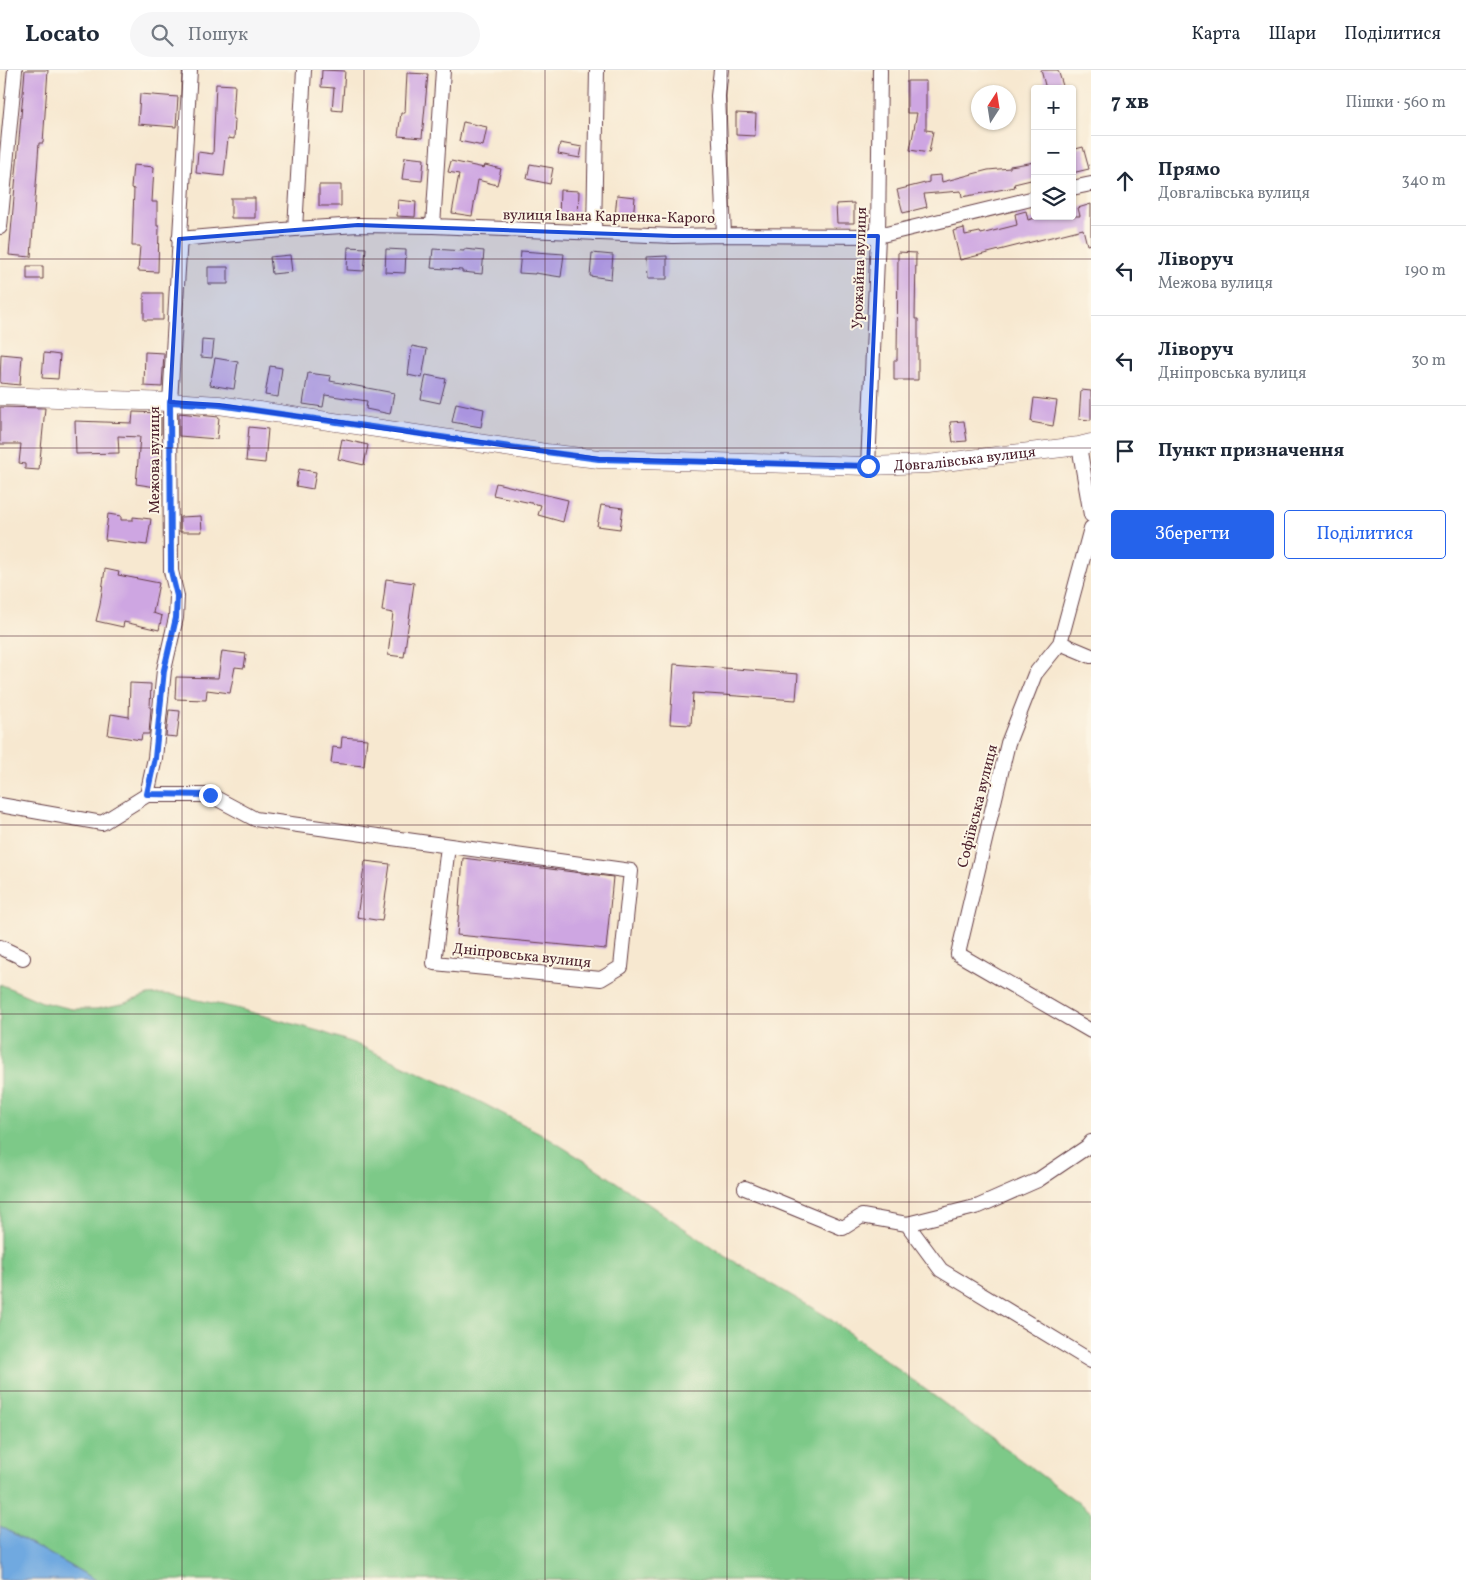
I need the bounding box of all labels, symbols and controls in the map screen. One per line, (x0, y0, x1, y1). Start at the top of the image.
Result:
search box (130, 12, 480, 57)
text: Locato (25, 18, 100, 52)
icon: search (148, 21, 176, 49)
text: Пошук (188, 22, 248, 48)
text: Карта (1192, 22, 1240, 47)
text: Шари (1268, 22, 1316, 47)
text: Поділитися (1344, 22, 1441, 47)
north arrow (971, 85, 1016, 130)
map controls (1031, 85, 1076, 220)
button: + (1031, 85, 1076, 130)
text: 7 хв (1111, 88, 1149, 117)
text: Пішки · 560 m (1345, 92, 1446, 114)
button: − (1031, 130, 1076, 175)
text: Прямо (1158, 157, 1220, 183)
icon: ahead (1111, 167, 1139, 195)
text: 340 m (1402, 170, 1446, 192)
button: layers (1031, 175, 1076, 220)
text: Довгалівська вулиця (1158, 183, 1310, 205)
street label: вулиця Івана Карпенка-Карого (503, 205, 715, 230)
street label: Урожайна вулиця (848, 206, 873, 329)
text: Ліворуч (1158, 247, 1233, 273)
icon: left (1111, 257, 1139, 285)
text: 190 m (1404, 260, 1446, 282)
text: Межова вулиця (1158, 273, 1273, 295)
text: Ліворуч (1158, 337, 1233, 363)
icon: left (1111, 347, 1139, 375)
text: 30 m (1411, 350, 1446, 372)
text: Дніпровська вулиця (1158, 363, 1306, 385)
street label: Межова вулиця (145, 406, 166, 514)
icon: arrive (1111, 437, 1139, 465)
text: Пункт призначення (1158, 438, 1344, 464)
street label: Довгалівська вулиця (893, 442, 1037, 477)
route start (857, 455, 880, 478)
button: Зберегти (1111, 510, 1274, 559)
button: Поділитися (1284, 510, 1446, 559)
street label: Софіївська вулиця (953, 742, 1004, 870)
route end (199, 784, 222, 807)
street label: Дніпровська вулиця (452, 939, 592, 974)

